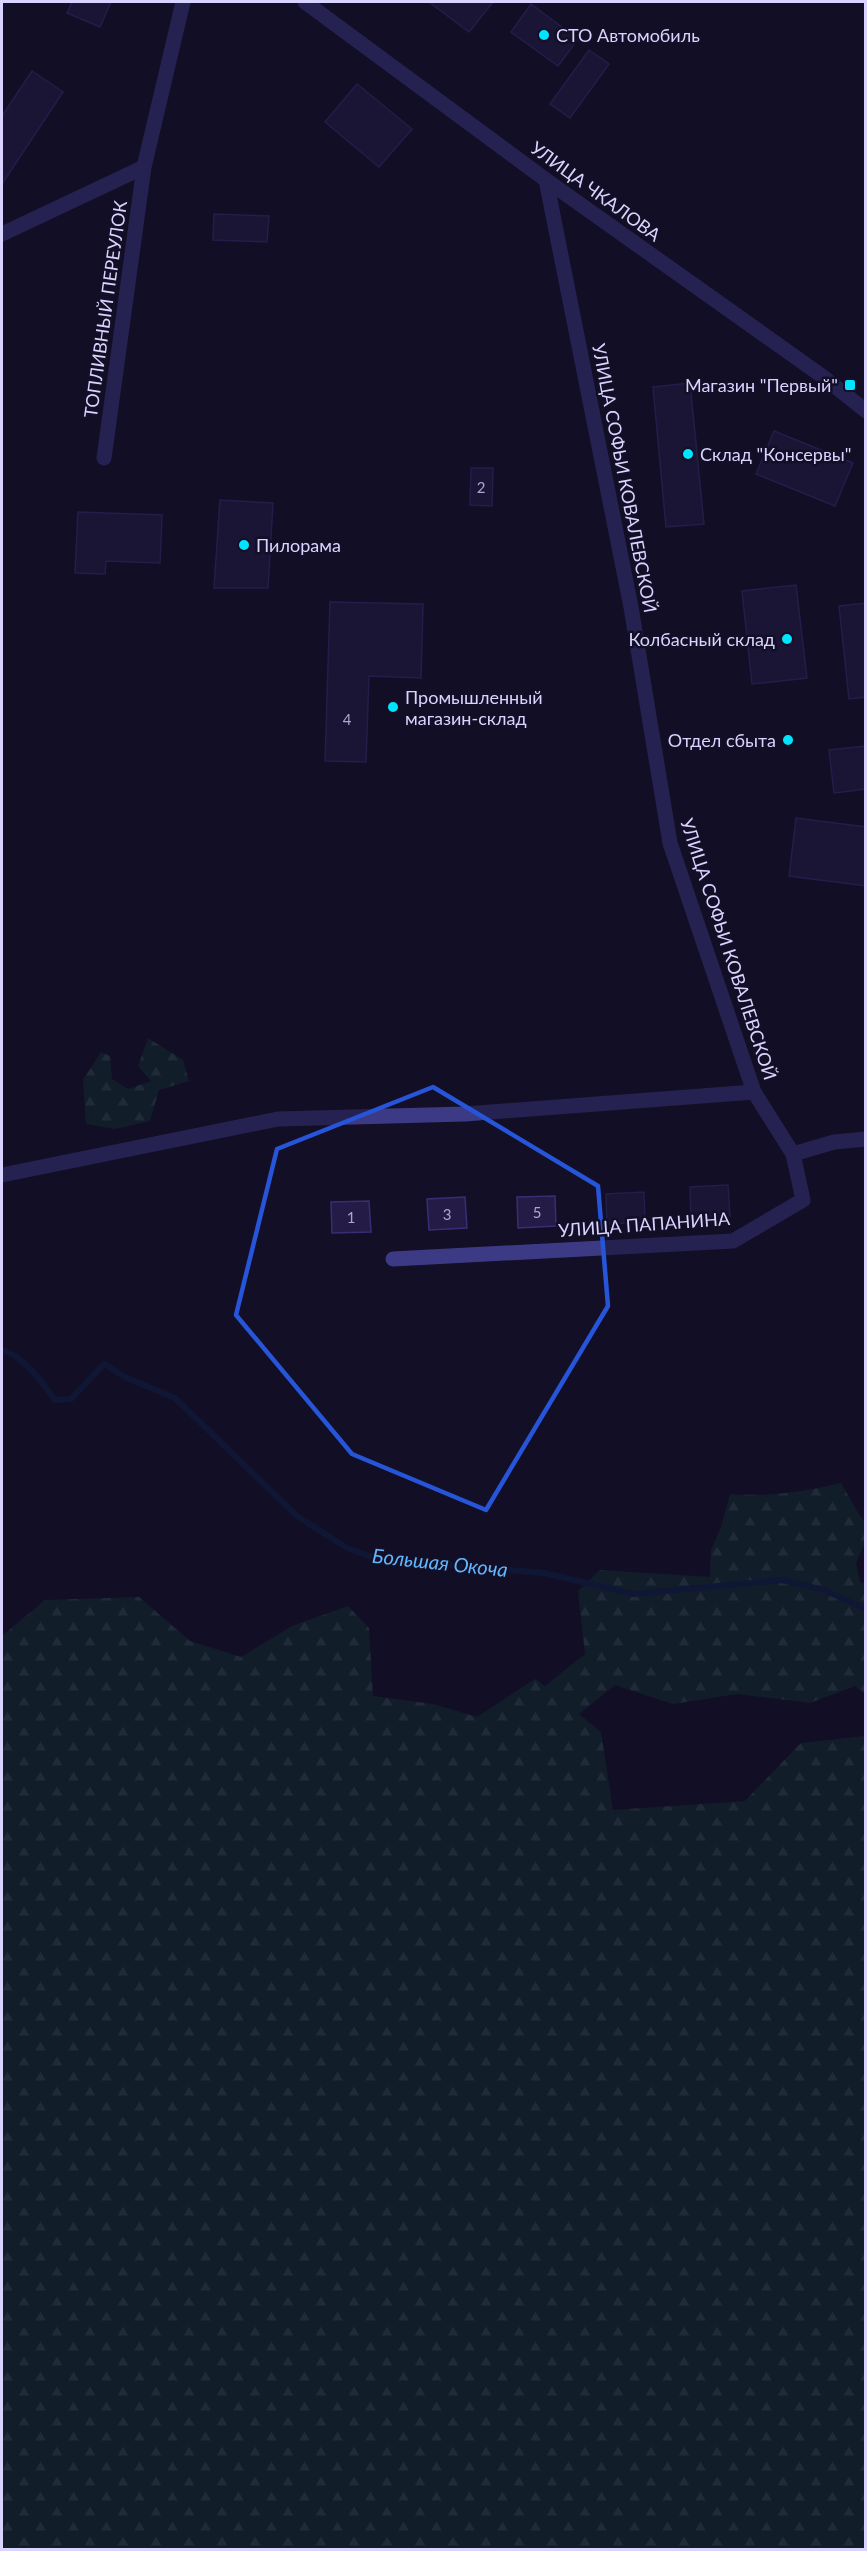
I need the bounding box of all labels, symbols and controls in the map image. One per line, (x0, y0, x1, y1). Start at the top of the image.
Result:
place label: СТО Автомобиль (556, 24, 700, 46)
marker: СТО Автомобиль (537, 28, 551, 42)
street label: УЛИЦА ЧКАЛОВА (527, 136, 666, 246)
street label: ТОПЛИВНЫЙ ПЕРЕУЛОК (79, 199, 131, 419)
street label: УЛИЦА СОФЬИ КОВАЛЕВСКОЙ (588, 341, 662, 615)
place label: Магазин "Первый" (685, 374, 838, 396)
marker: Магазин "Первый" (843, 378, 857, 392)
place label: Склад "Консервы" (700, 443, 852, 465)
marker: Склад "Консервы" (681, 447, 695, 461)
house number: 2 (477, 478, 485, 496)
place label: Пилорама (256, 534, 341, 556)
marker: Пилорама (237, 538, 251, 552)
place label: Колбасный склад (628, 628, 775, 650)
marker: Колбасный склад (780, 632, 794, 646)
place label: Промышленный магазин-склад (405, 686, 543, 729)
marker: Промышленный магазин-склад (386, 700, 400, 714)
house number: 4 (343, 710, 352, 728)
place label: Отдел сбыта (668, 729, 776, 751)
marker: Отдел сбыта (781, 733, 795, 747)
street label: УЛИЦА СОФЬИ КОВАЛЕВСКОЙ (676, 815, 782, 1083)
house number: 5 (533, 1203, 541, 1221)
house number: 3 (443, 1205, 451, 1223)
street label: УЛИЦА ПАПАНИНА (557, 1207, 731, 1241)
house number: 1 (347, 1208, 355, 1226)
water label: Большая Окоча (371, 1543, 509, 1581)

